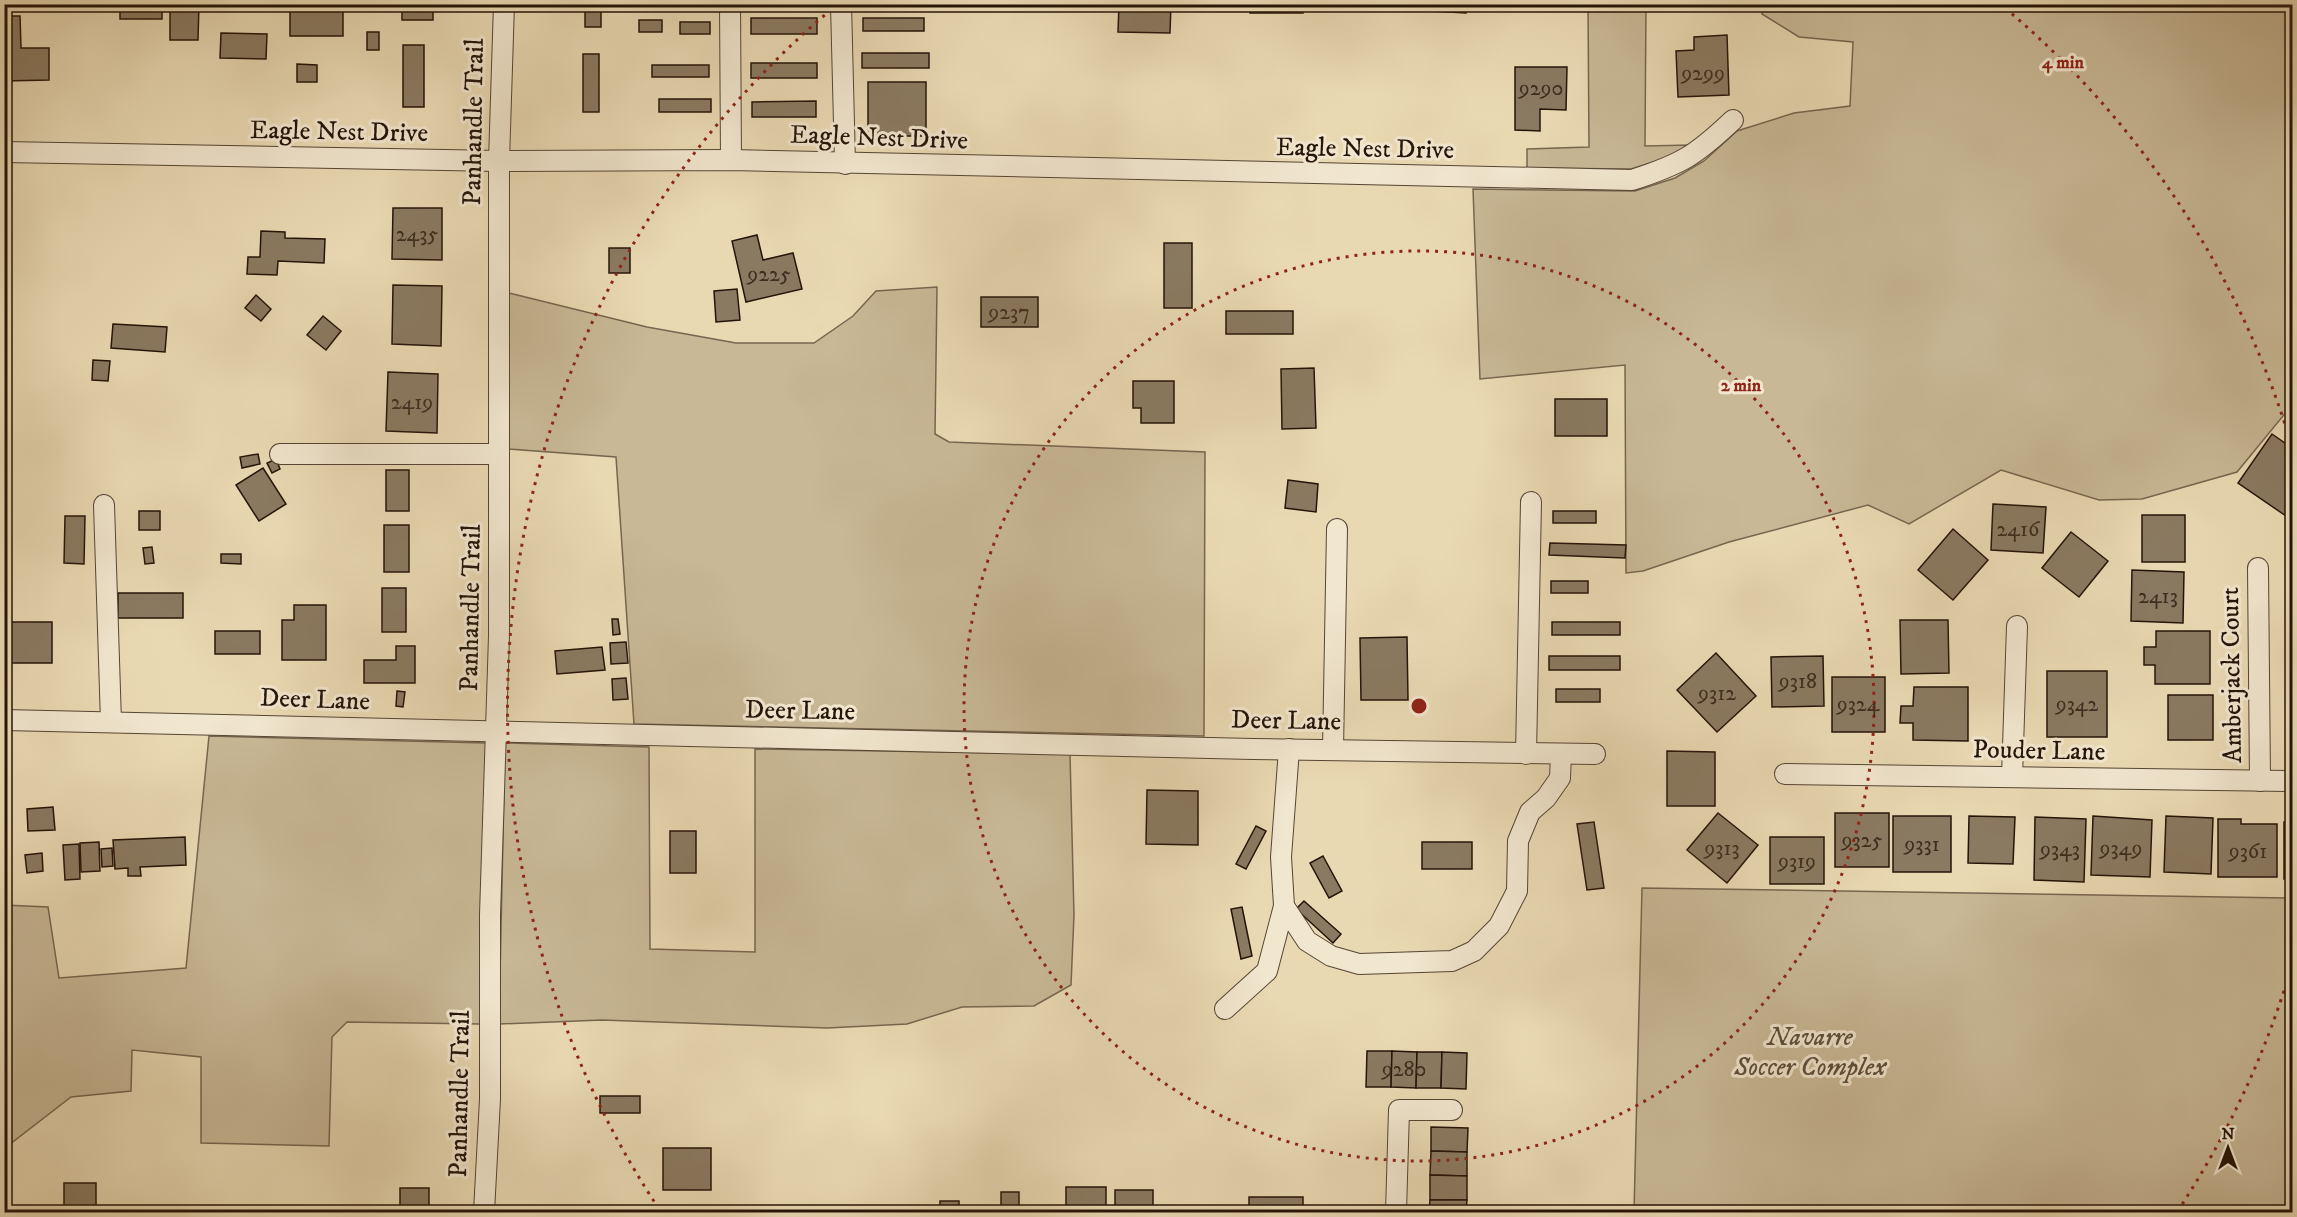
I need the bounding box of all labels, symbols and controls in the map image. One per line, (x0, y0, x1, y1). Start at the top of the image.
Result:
street label: Panhandle Trail (456, 38, 492, 206)
text: 4 min (2041, 52, 2084, 74)
house number: 9299 (1680, 60, 1725, 87)
house number: 9290 (1518, 75, 1563, 102)
street label: Eagle Nest Drive (250, 114, 428, 150)
street label: Eagle Nest Drive (789, 118, 969, 158)
street label: Eagle Nest Drive (1276, 131, 1454, 167)
house number: 2435 (396, 221, 438, 248)
house number: 9225 (746, 261, 791, 288)
house number: 9237 (987, 299, 1030, 326)
text: 2 min (1721, 375, 1762, 397)
house number: 2419 (391, 389, 433, 416)
house number: 2416 (1997, 516, 2041, 543)
street label: Panhandle Trail (453, 524, 489, 692)
house number: 2413 (2138, 583, 2178, 610)
street label: Amberjack Court (2214, 587, 2250, 763)
house number: 9318 (1778, 668, 1817, 695)
house number: 9312 (1697, 680, 1736, 707)
street label: Deer Lane (259, 682, 371, 718)
house number: 9324 (1836, 691, 1881, 718)
house number: 9342 (2055, 691, 2099, 718)
street label: Deer Lane (745, 694, 855, 728)
centre of rings (1409, 696, 1429, 716)
street label: Deer Lane (1231, 704, 1341, 738)
street label: Pouder Lane (1972, 733, 2106, 769)
house number: 9325 (1841, 827, 1882, 854)
house number: 9331 (1903, 831, 1940, 858)
house number: 9313 (1703, 835, 1740, 862)
house number: 9349 (2099, 835, 2142, 862)
house number: 9343 (2039, 836, 2080, 863)
house number: 9361 (2228, 838, 2267, 865)
house number: 9319 (1777, 848, 1816, 875)
street label: Panhandle Trail (442, 1010, 478, 1178)
park label: Navarre Soccer Complex (1733, 1021, 1888, 1084)
house number: 9280 (1381, 1056, 1426, 1083)
north arrow (2198, 1118, 2258, 1178)
text: N (2221, 1124, 2235, 1144)

